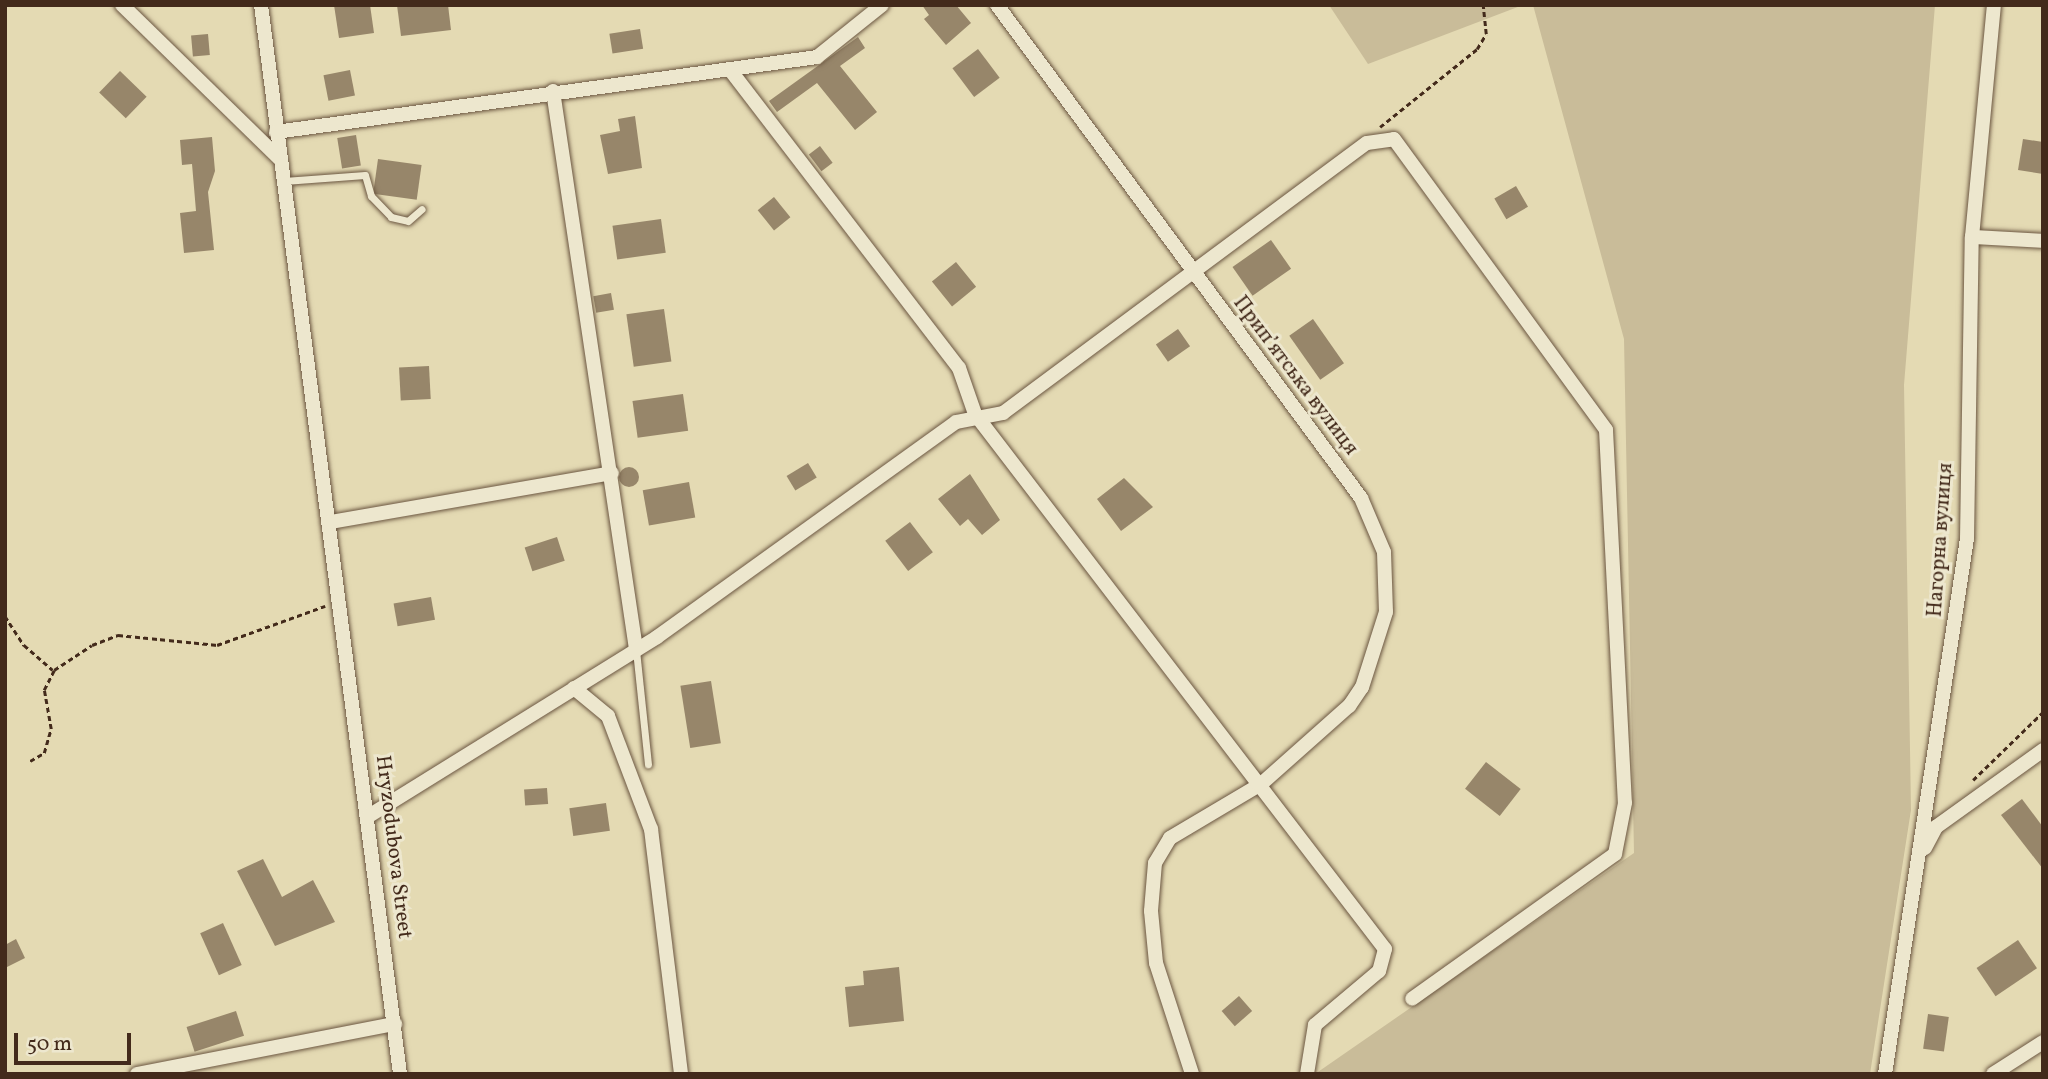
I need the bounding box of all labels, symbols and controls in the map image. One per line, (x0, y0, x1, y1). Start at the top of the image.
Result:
street label: Прип’ятська вулиця (1227, 291, 1363, 461)
street label: Нагорна вулиця (1923, 462, 1959, 618)
street label: Hryzodubova Street (369, 754, 417, 940)
scale bar (18, 1020, 135, 1064)
text: 50 m (27, 1030, 72, 1059)

